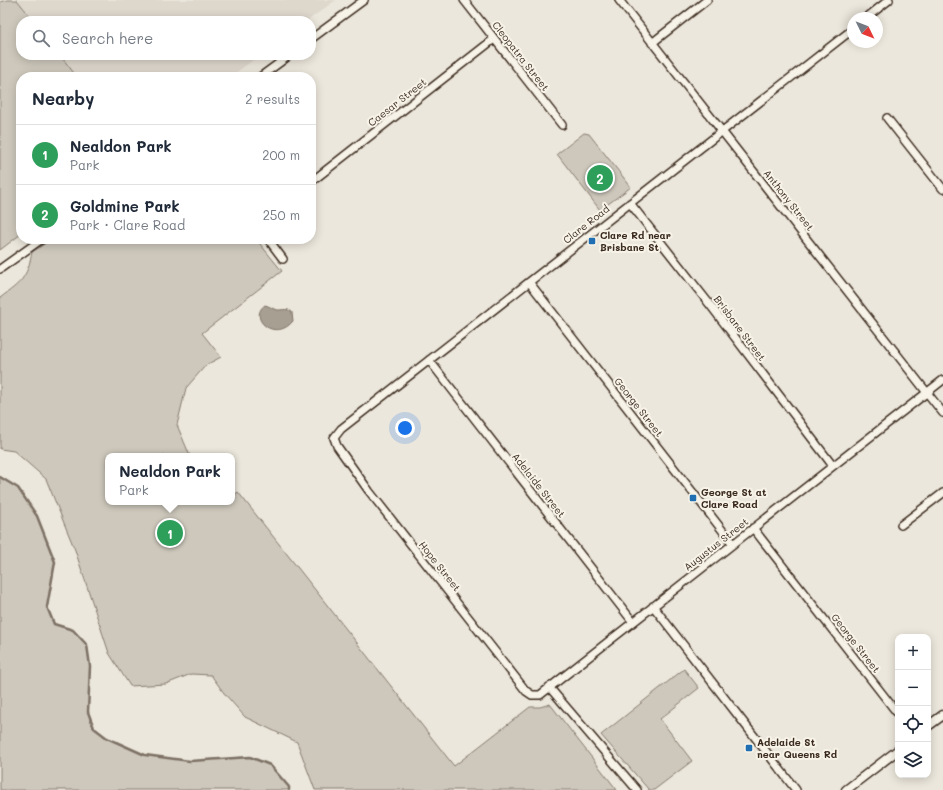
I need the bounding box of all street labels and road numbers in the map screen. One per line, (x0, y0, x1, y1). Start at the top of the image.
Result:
street label: Cleopatra Street (489, 18, 553, 94)
street label: Caesar Street (365, 75, 429, 129)
street label: Anthony Street (761, 166, 817, 234)
street label: Clare Road (560, 201, 612, 247)
street label: Brisbane Street (711, 292, 769, 364)
street label: George Street (611, 374, 667, 440)
street label: Adelaide Street (509, 450, 569, 520)
street label: Augustus Street (681, 514, 751, 574)
street label: Hope Street (416, 538, 464, 594)
street label: George Street (828, 610, 884, 676)

